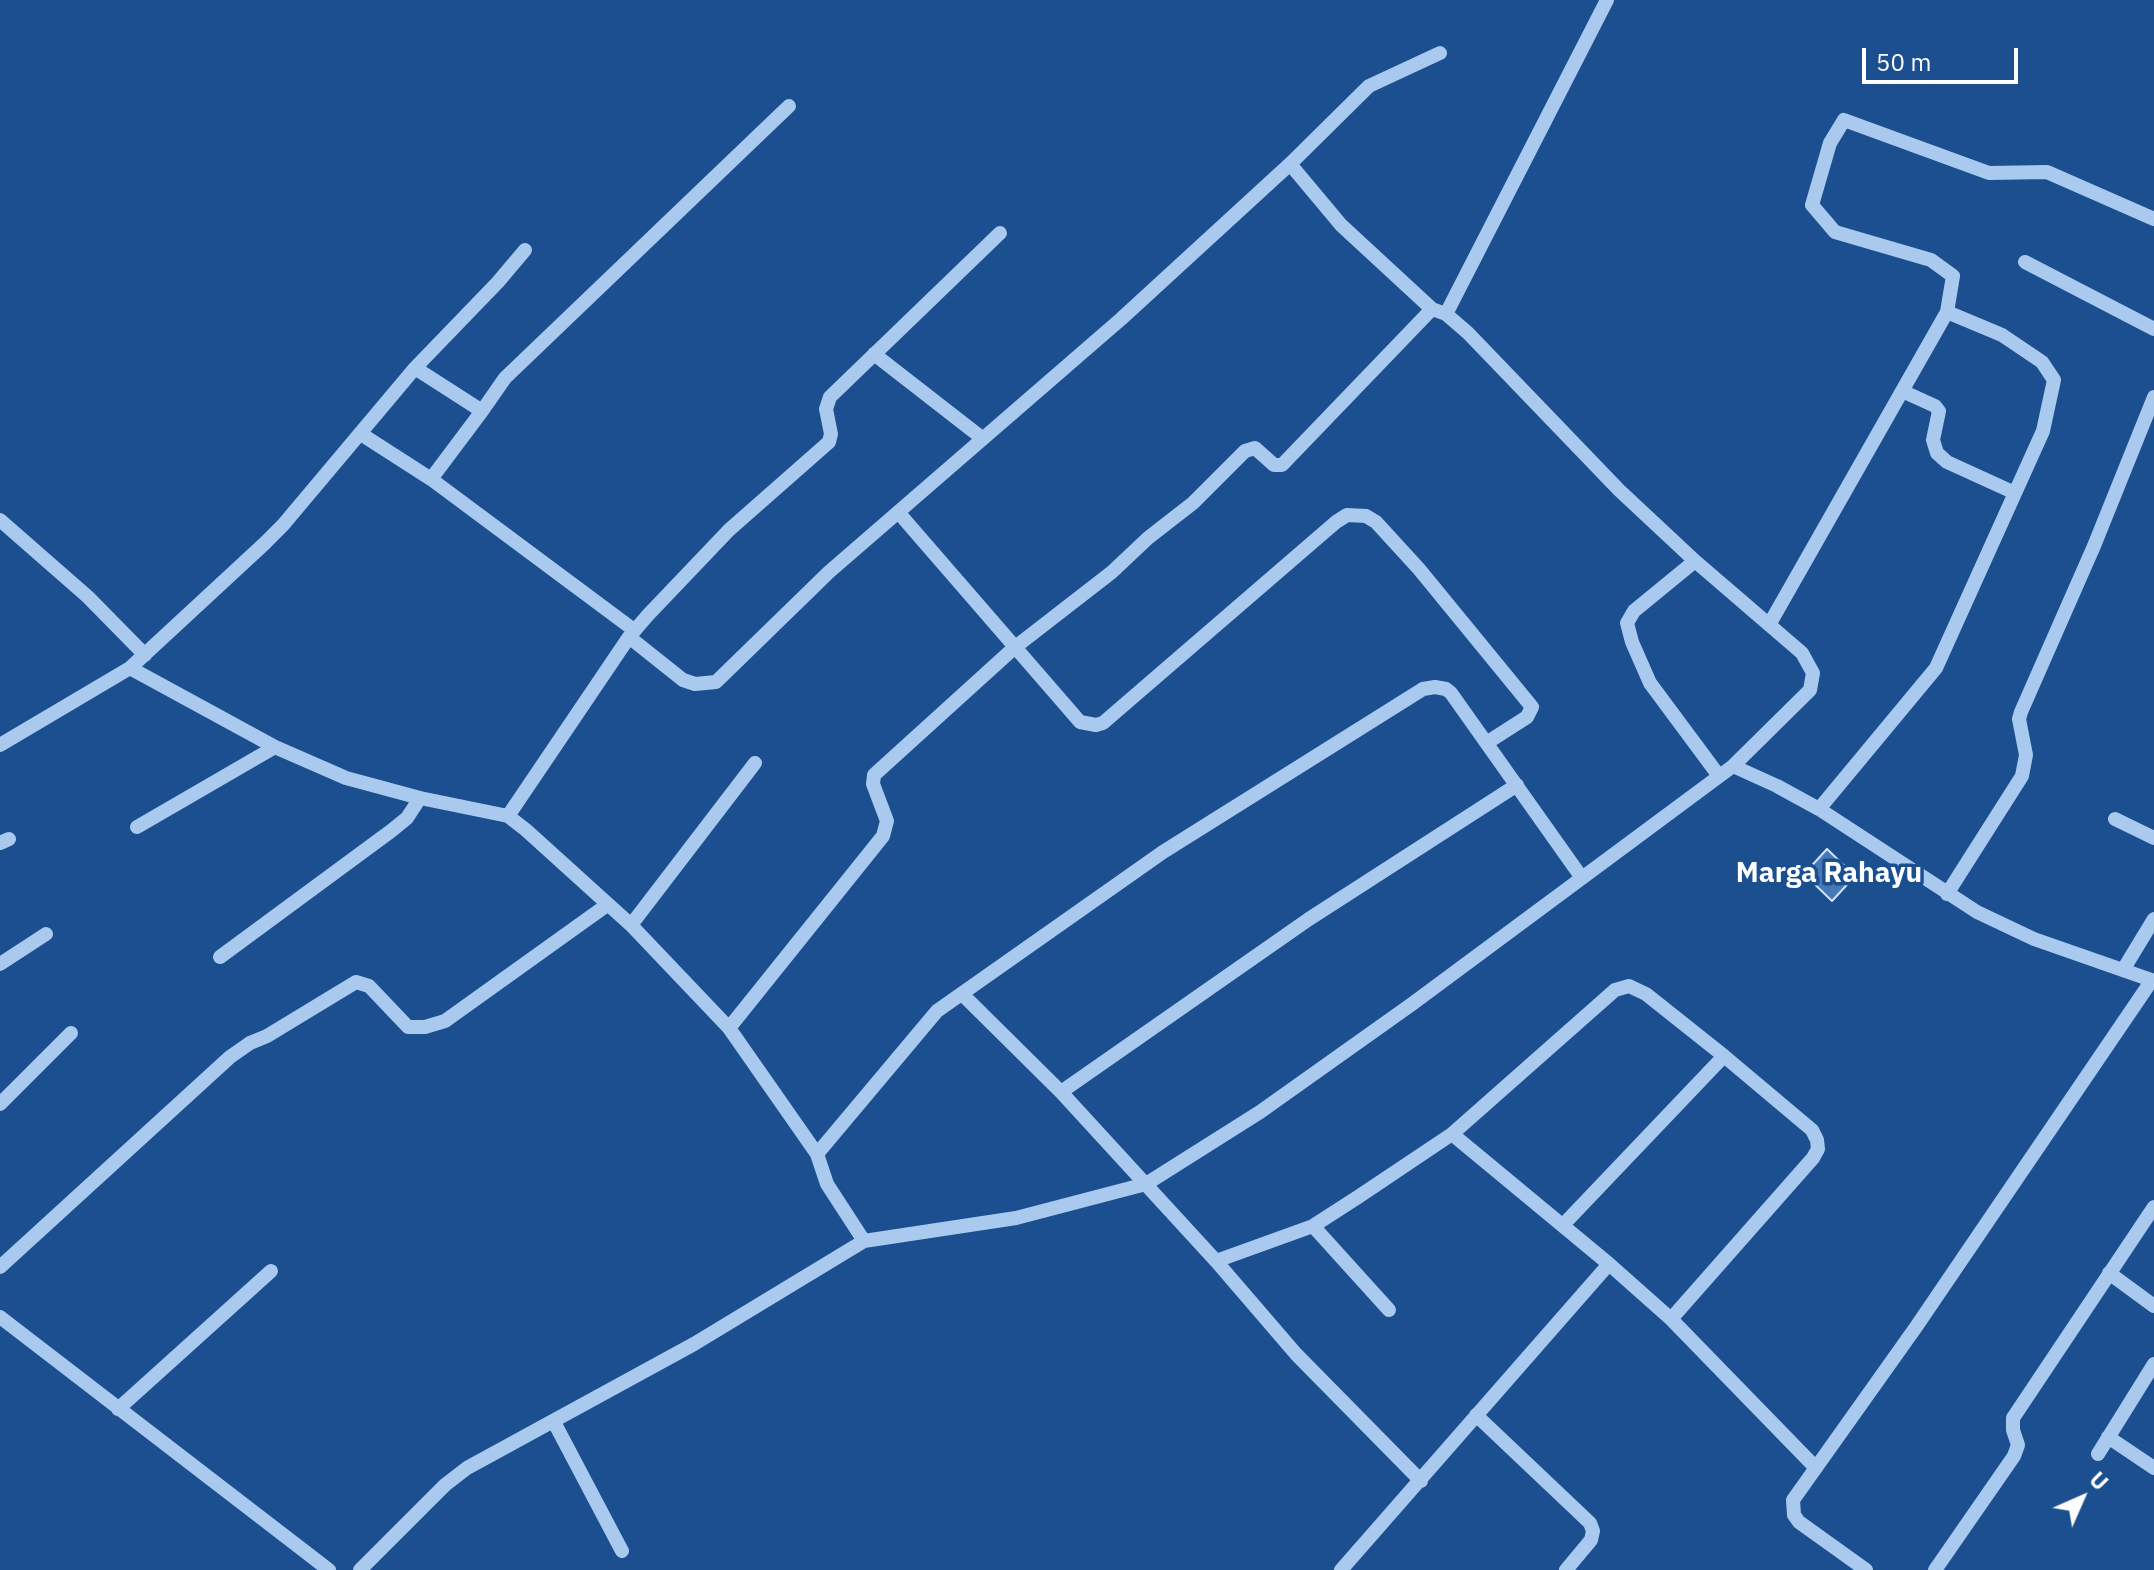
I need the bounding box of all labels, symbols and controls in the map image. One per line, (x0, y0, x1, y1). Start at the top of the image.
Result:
scale bar (1866, 32, 2022, 82)
text: 50 m (1876, 46, 1931, 78)
district label: Marga Rahayu (1736, 857, 1922, 891)
north arrow (2042, 1458, 2122, 1538)
text: U (2084, 1465, 2115, 1496)

